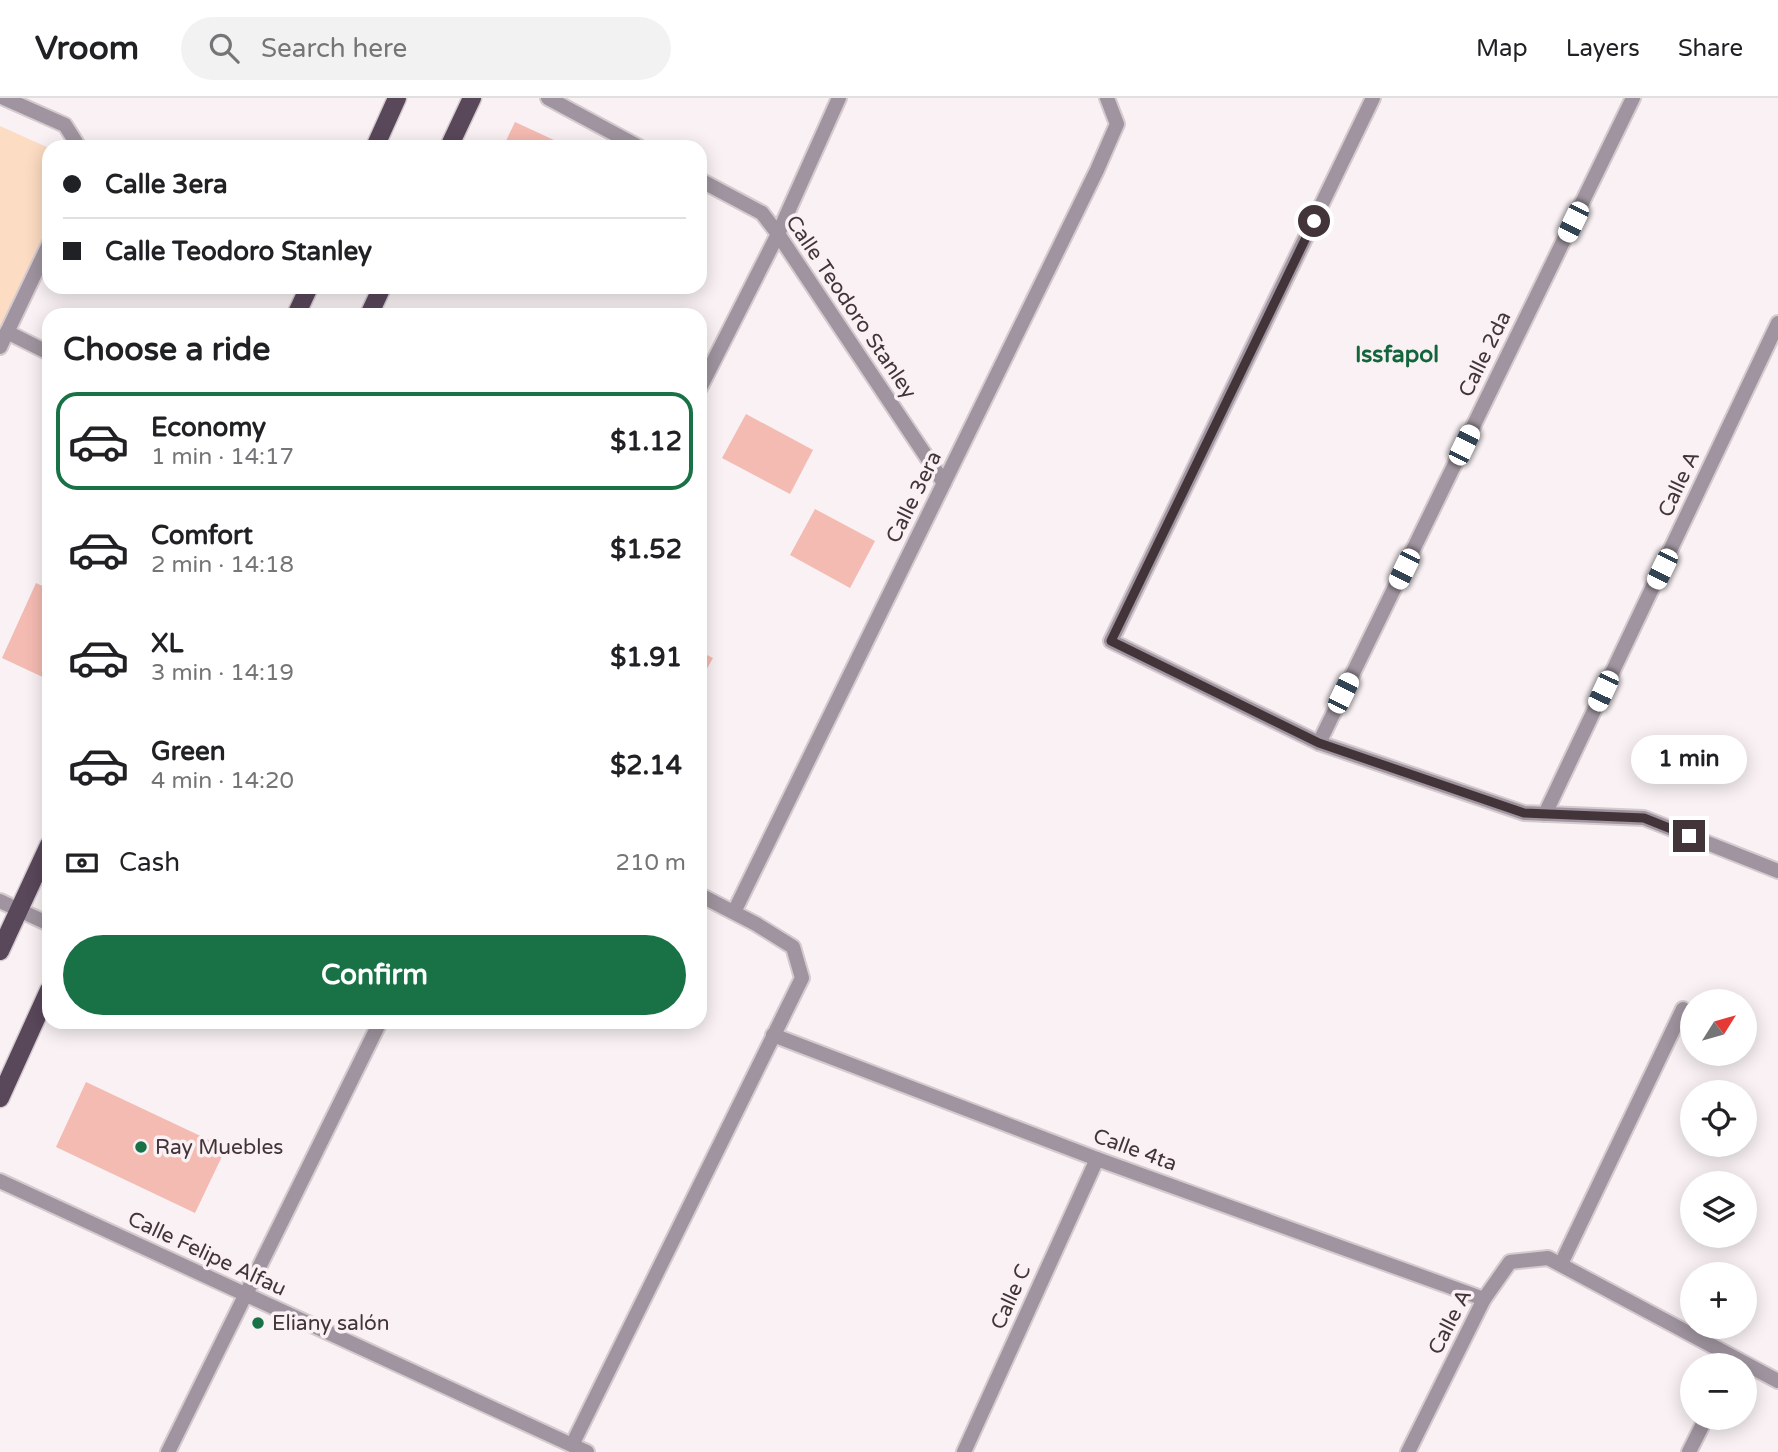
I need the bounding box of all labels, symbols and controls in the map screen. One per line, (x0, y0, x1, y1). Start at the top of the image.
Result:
search box (181, 17, 671, 80)
text: Vroom (35, 29, 139, 68)
icon: search (205, 29, 243, 67)
text: Search here (261, 33, 407, 64)
text: Map (1476, 34, 1528, 63)
text: Layers (1566, 34, 1640, 63)
text: Share (1678, 34, 1743, 63)
text: Calle 3era (105, 169, 228, 200)
car (1555, 199, 1592, 245)
route start (1298, 205, 1330, 237)
street label: Calle Teodoro Stanley (780, 211, 922, 403)
text: Calle Teodoro Stanley (105, 236, 372, 267)
street label: Calle 2da (1454, 307, 1516, 401)
text: Choose a ride (63, 331, 270, 369)
district label: Issfapol (1355, 341, 1439, 369)
icon: car (67, 410, 130, 473)
text: Economy (151, 412, 266, 443)
car (1446, 422, 1483, 468)
text: $1.12 (610, 426, 682, 457)
text: 1 min · 14:17 (151, 443, 294, 471)
street label: Calle 3era (881, 447, 947, 547)
street label: Calle A (1653, 447, 1705, 521)
icon: car (67, 518, 130, 581)
text: Comfort (151, 520, 253, 551)
text: $1.52 (610, 534, 682, 565)
car (1386, 546, 1423, 592)
car (1644, 546, 1681, 592)
text: 2 min · 14:18 (151, 551, 294, 579)
icon: car (67, 626, 130, 689)
text: XL (151, 628, 183, 659)
text: $1.91 (610, 642, 682, 673)
text: 3 min · 14:19 (151, 659, 294, 687)
car (1585, 668, 1622, 714)
car (1325, 670, 1362, 716)
icon: car (67, 734, 130, 797)
callout: 1 min (1631, 734, 1747, 784)
text: Green (151, 736, 226, 767)
text: 1 min (1658, 745, 1720, 773)
text: $2.14 (610, 750, 682, 781)
text: 4 min · 14:20 (151, 767, 294, 795)
route end (1673, 820, 1705, 852)
icon: cash (63, 844, 101, 882)
text: Cash (119, 847, 180, 878)
text: 210 m (616, 849, 686, 877)
button: Confirm (63, 935, 686, 1015)
north arrow (1680, 989, 1757, 1066)
map controls (1680, 989, 1757, 1430)
button: locate (1680, 1080, 1757, 1157)
street label: Calle 4ta (1090, 1123, 1180, 1177)
place label: Ray Muebles (155, 1135, 283, 1160)
marker: Ray Muebles (133, 1139, 149, 1155)
button: layers (1680, 1171, 1757, 1248)
street label: Calle Felipe Alfau (124, 1206, 290, 1302)
street label: Calle C (986, 1260, 1036, 1334)
button: + (1680, 1262, 1757, 1339)
street label: Calle A (1423, 1285, 1477, 1359)
place label: Eliany salón (272, 1311, 390, 1336)
marker: Eliany salón (250, 1315, 266, 1331)
button: − (1680, 1353, 1757, 1430)

